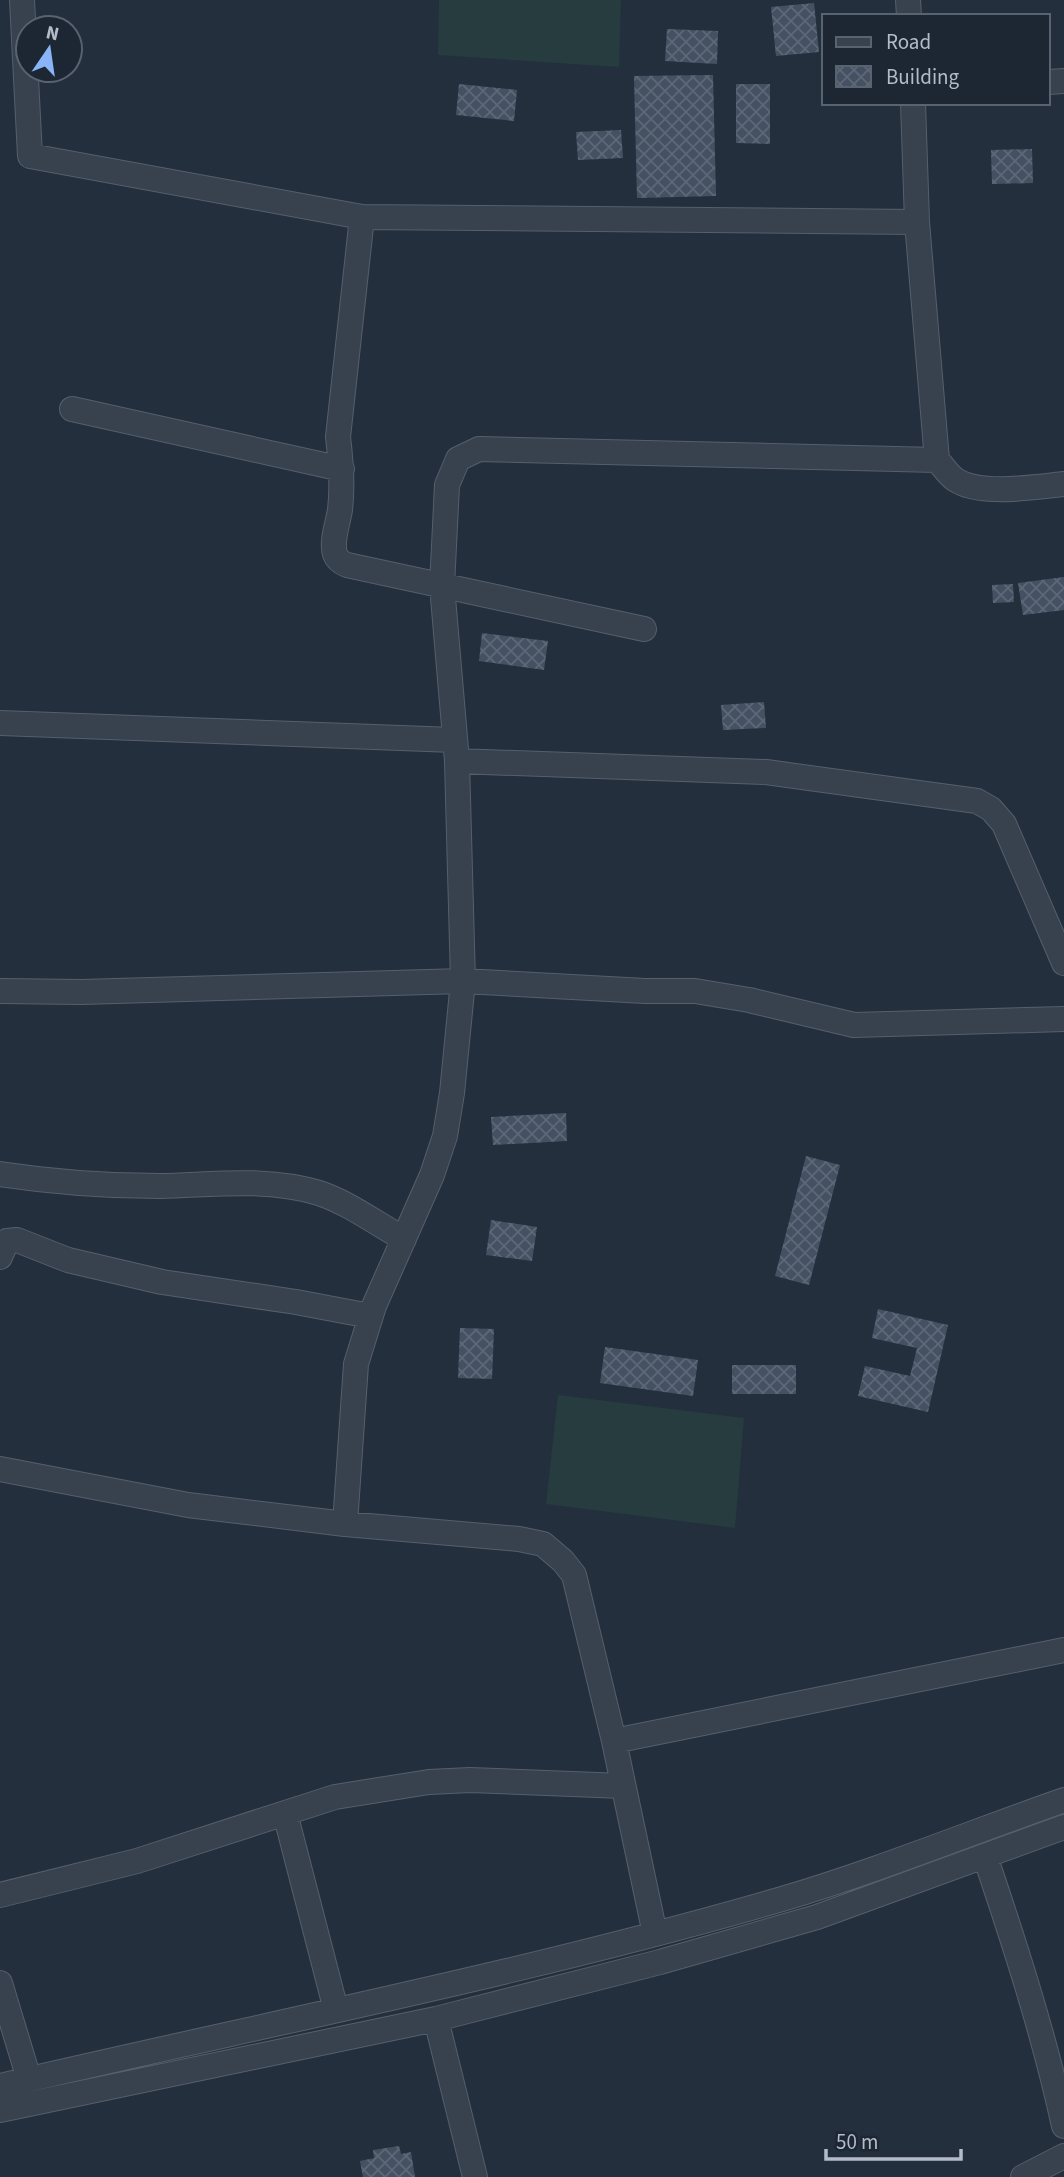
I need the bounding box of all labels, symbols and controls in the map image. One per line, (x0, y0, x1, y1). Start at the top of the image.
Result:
north arrow (14, 14, 84, 84)
legend (822, 14, 1050, 105)
text: N (43, 19, 62, 48)
text: Road (886, 27, 931, 57)
text: Building (886, 62, 960, 92)
scale bar (826, 2118, 961, 2162)
text: 50 m (836, 2127, 878, 2157)

